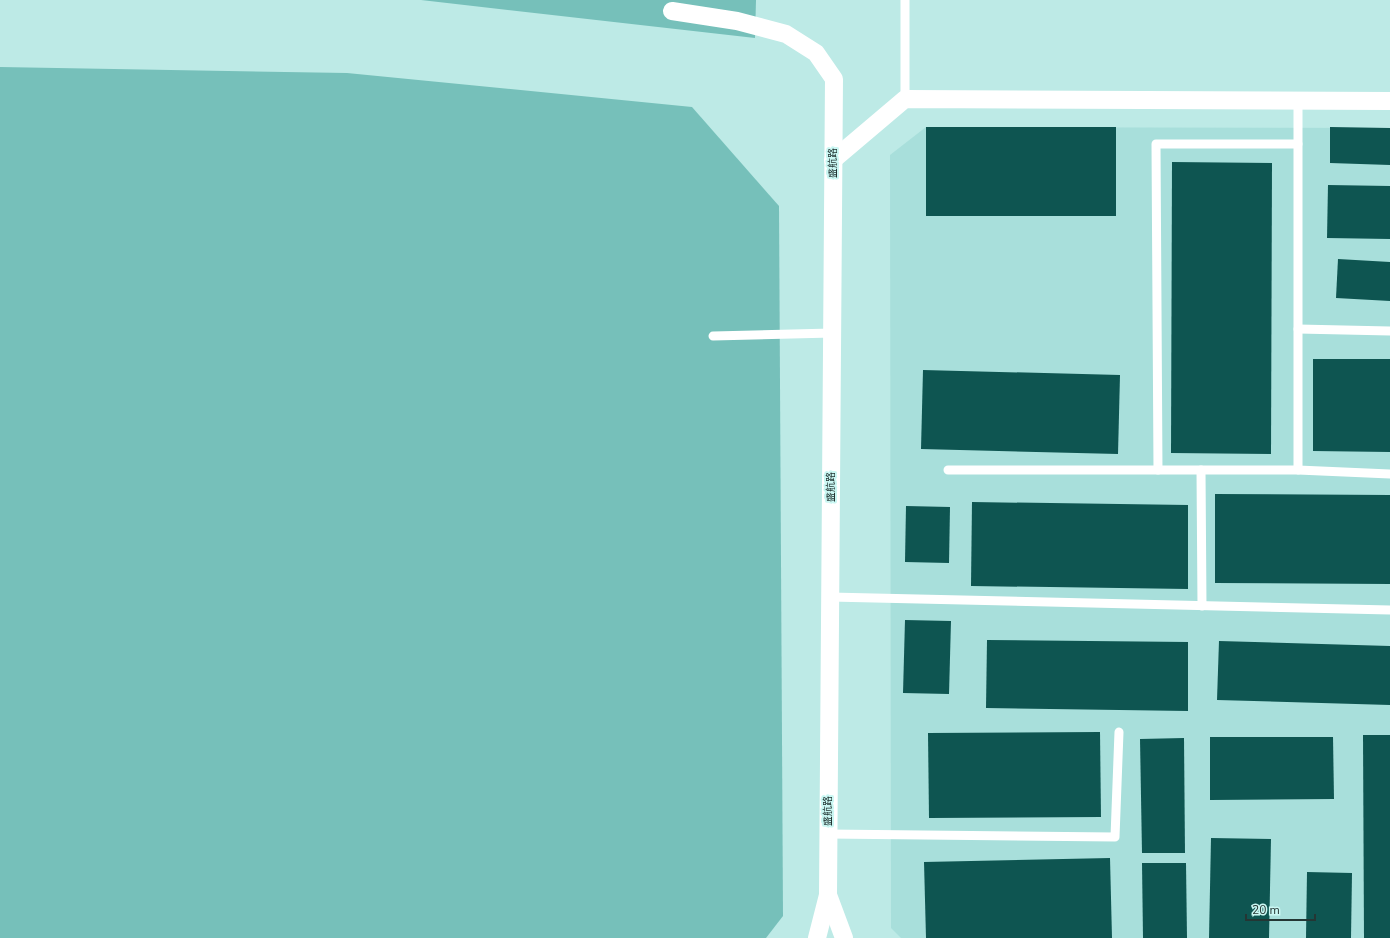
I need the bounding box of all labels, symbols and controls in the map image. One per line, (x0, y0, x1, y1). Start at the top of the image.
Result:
street label: 盛航路 (826, 148, 840, 178)
street label: 盛航路 (824, 472, 838, 502)
street label: 盛航路 (821, 796, 835, 826)
scale bar (1246, 896, 1315, 922)
text: 20 m (1252, 902, 1280, 918)

